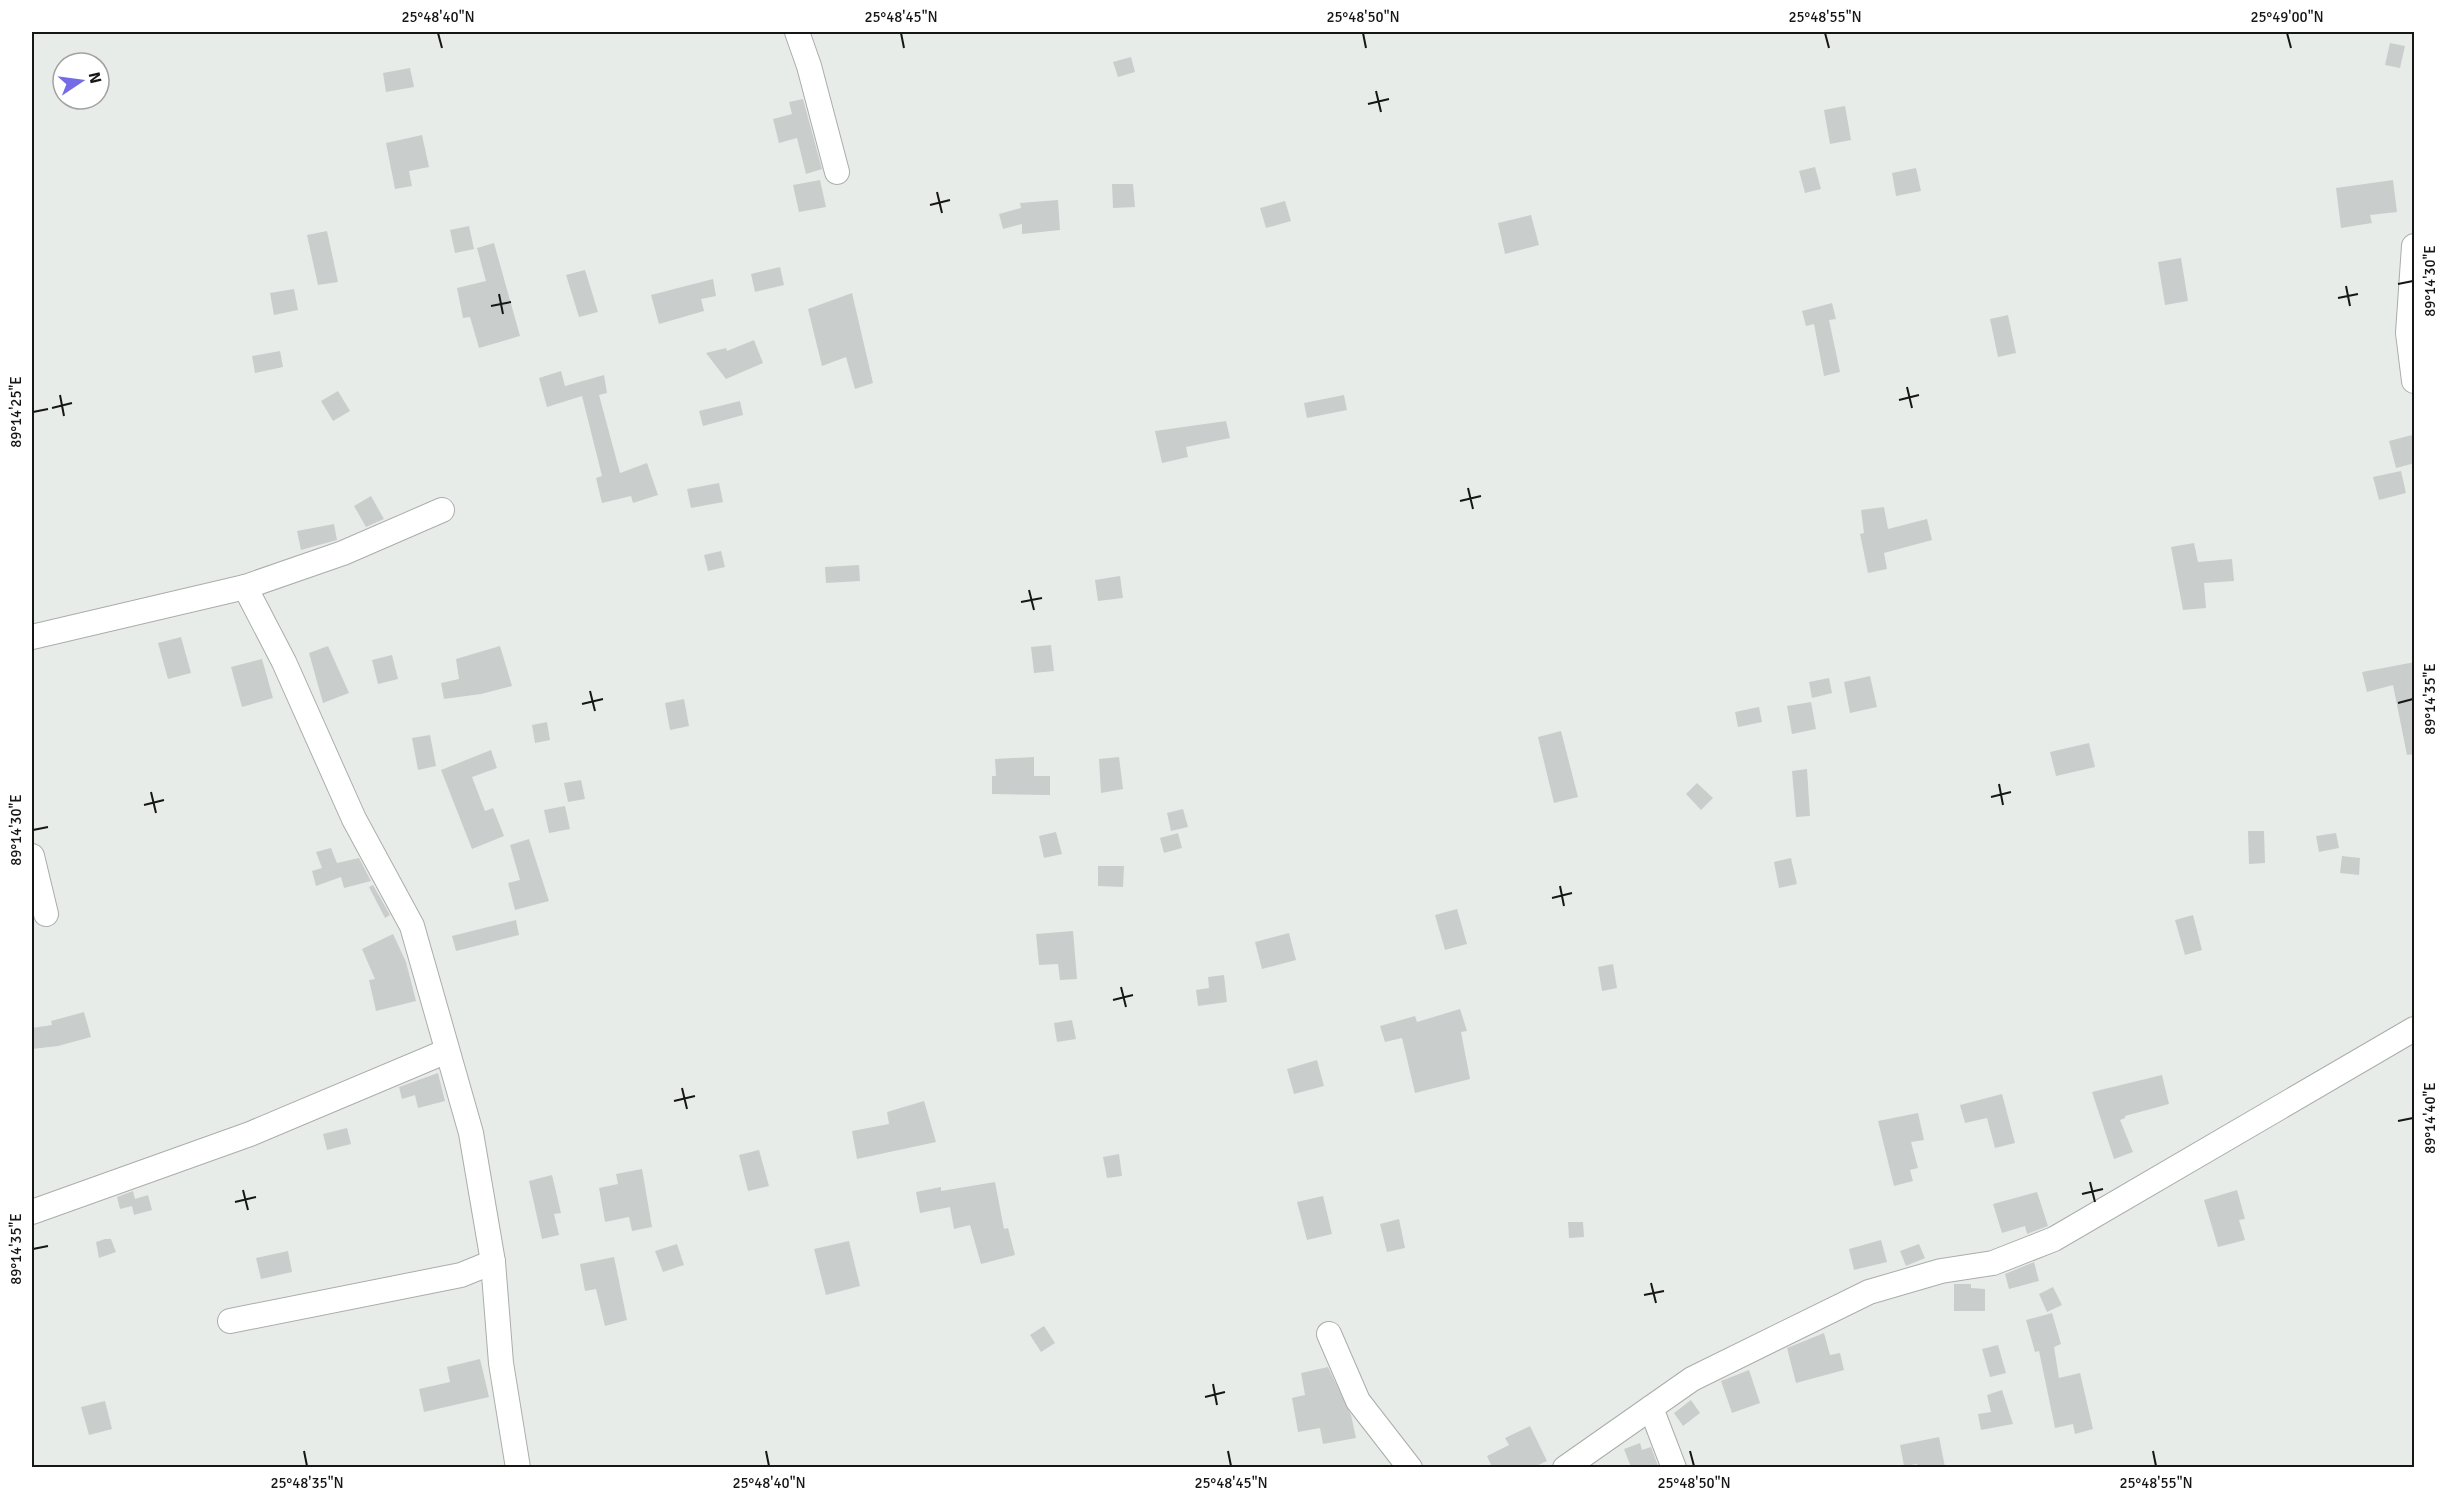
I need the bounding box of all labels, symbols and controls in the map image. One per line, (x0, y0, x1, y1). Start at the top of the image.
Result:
text: 25°48'40"N (401, 8, 475, 26)
text: 25°48'45"N (864, 8, 938, 26)
text: 25°48'50"N (1326, 8, 1400, 26)
text: 25°48'55"N (1788, 8, 1862, 26)
text: 25°49'00"N (2250, 8, 2324, 26)
north arrow (51, 51, 111, 111)
text: N (84, 70, 106, 86)
text: 89°14'30"E (2421, 245, 2439, 317)
text: 89°14'25"E (7, 376, 25, 448)
text: 89°14'35"E (2421, 663, 2439, 735)
text: 89°14'30"E (7, 794, 25, 866)
text: 89°14'40"E (2421, 1082, 2439, 1154)
text: 89°14'35"E (7, 1213, 25, 1285)
text: 25°48'35"N (270, 1474, 344, 1492)
text: 25°48'40"N (732, 1474, 806, 1492)
text: 25°48'45"N (1194, 1474, 1268, 1492)
text: 25°48'50"N (1657, 1474, 1731, 1492)
text: 25°48'55"N (2119, 1474, 2193, 1492)

